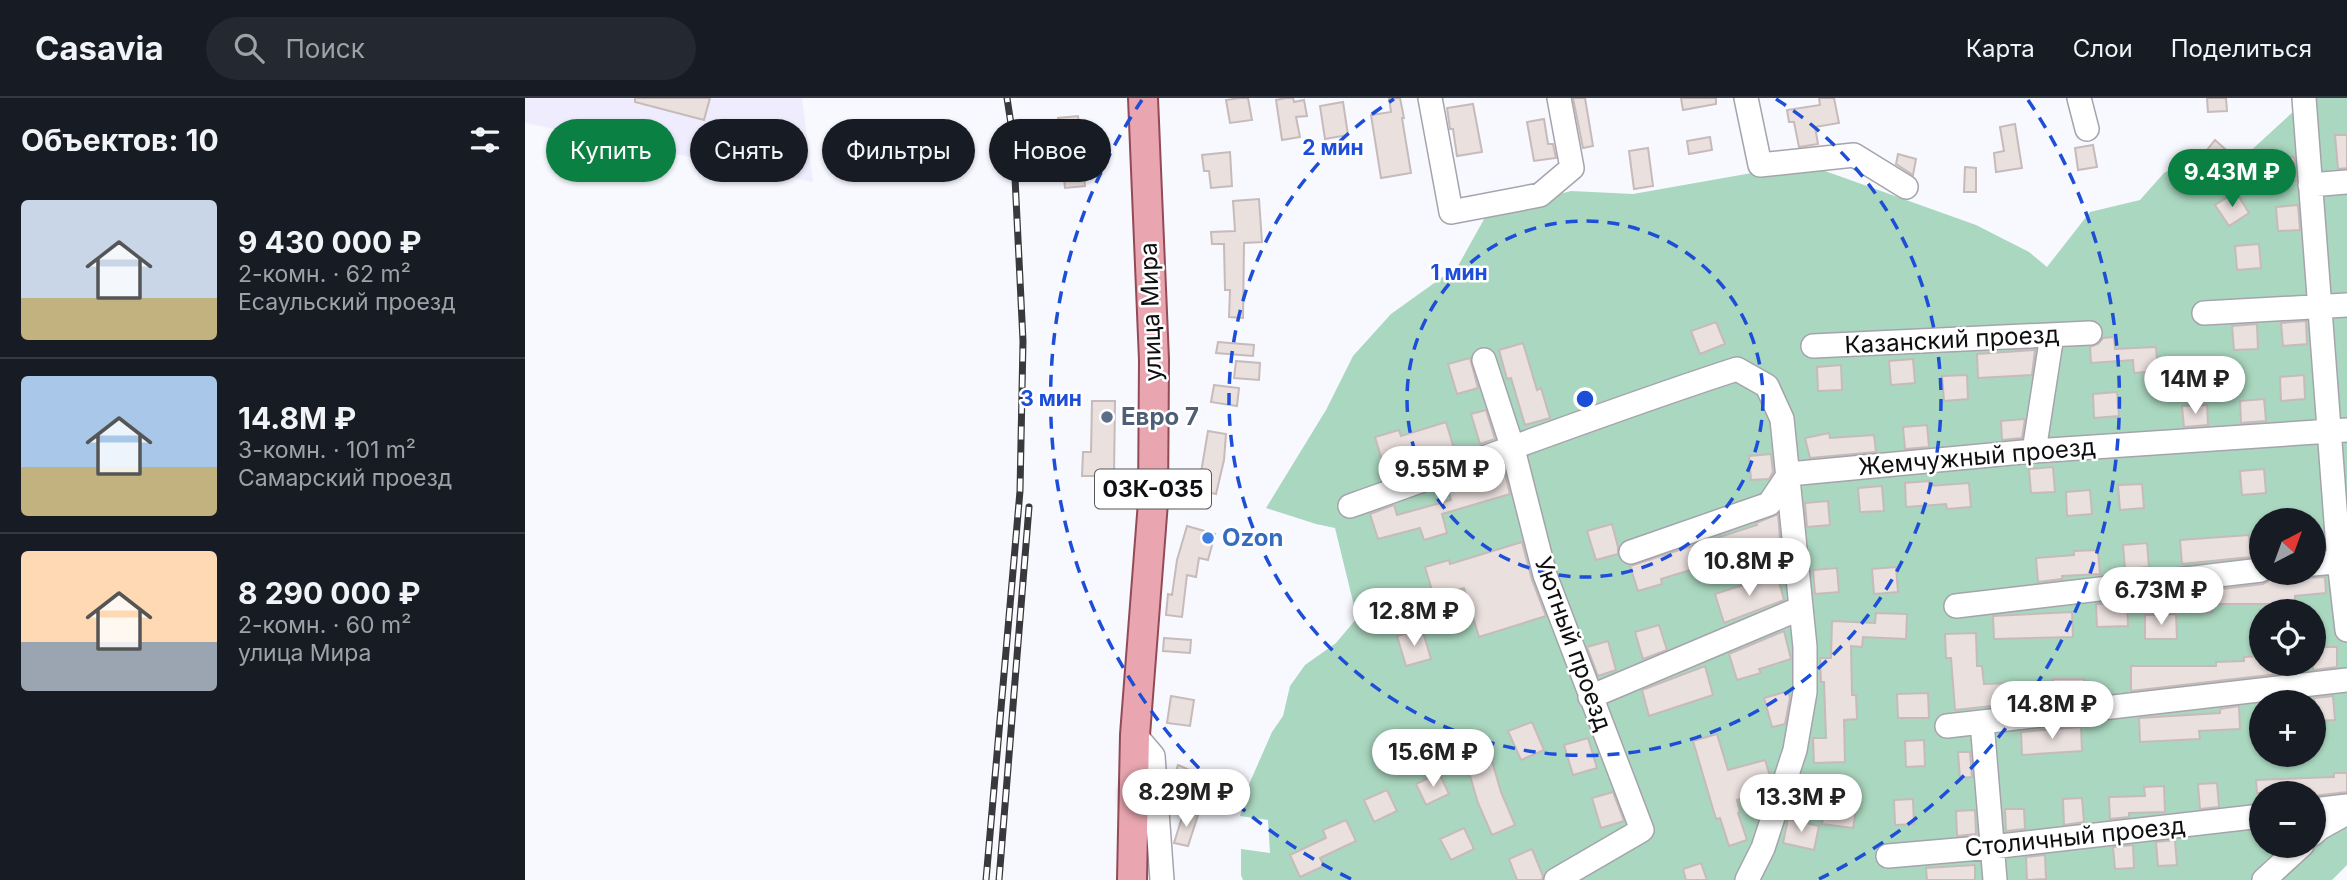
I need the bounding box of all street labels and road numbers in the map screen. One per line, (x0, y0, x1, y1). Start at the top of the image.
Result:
street label: улица Мира (1134, 242, 1167, 382)
street label: Казанский проезд (1844, 319, 2060, 360)
street label: Жемчужный проезд (1857, 432, 2097, 481)
road number: 03К-035 (1095, 470, 1211, 508)
street label: Уютный проезд (1529, 553, 1618, 735)
street label: Столичный проезд (1963, 811, 2187, 862)

